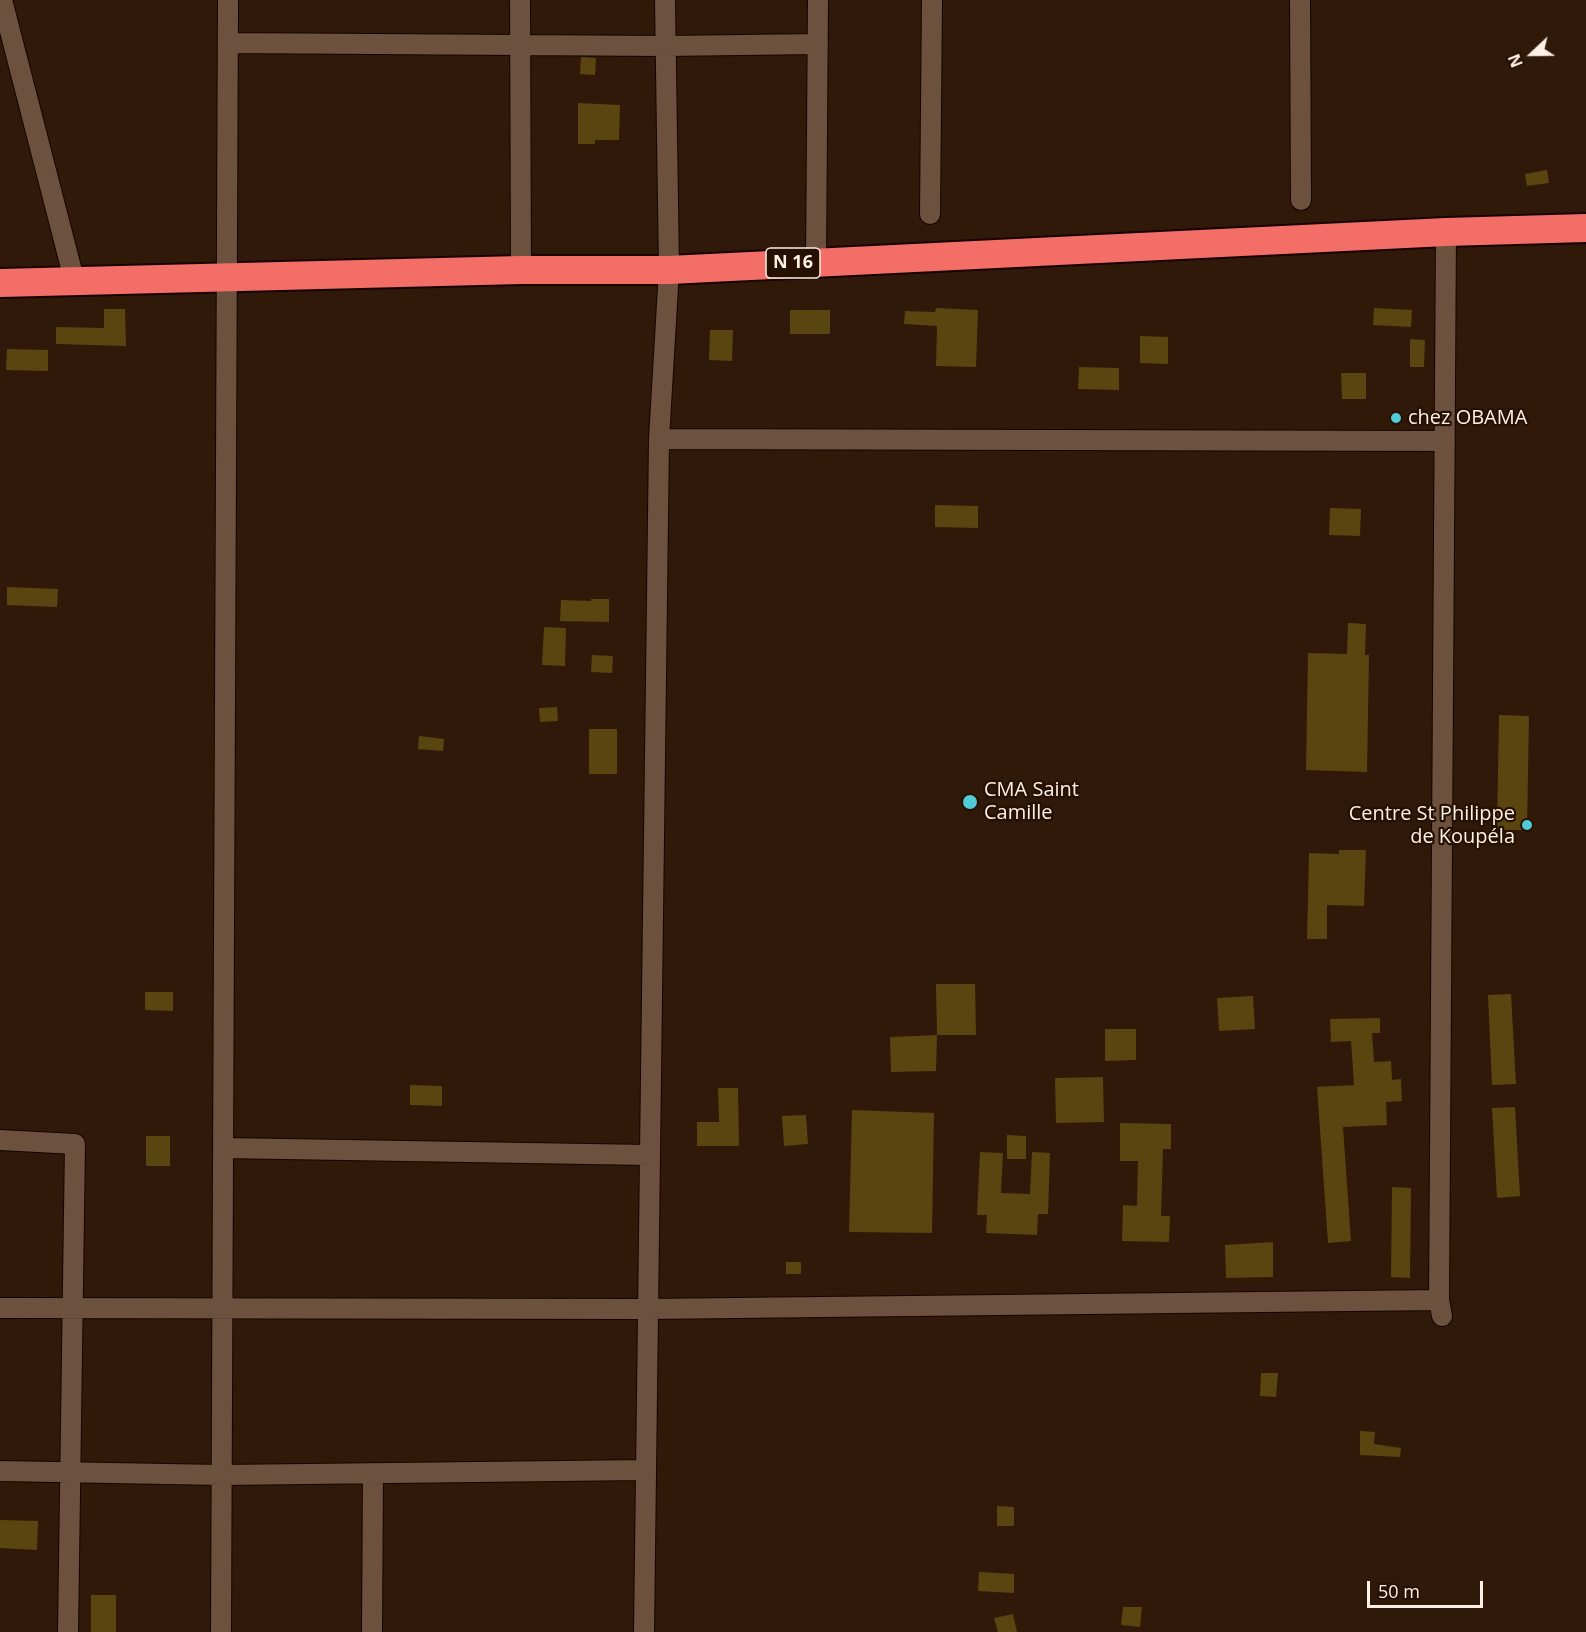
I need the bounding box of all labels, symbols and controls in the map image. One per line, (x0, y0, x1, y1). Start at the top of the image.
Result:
north arrow (1502, 24, 1562, 84)
text: N (1503, 51, 1528, 71)
road number: N 16 (766, 248, 820, 278)
place label: chez OBAMA (1408, 406, 1527, 430)
marker: chez OBAMA (1389, 411, 1403, 425)
place label: CMA Saint Camille (984, 778, 1079, 825)
marker: CMA Saint Camille (961, 793, 979, 811)
place label: Centre St Philippe de Koupéla (1349, 802, 1515, 849)
marker: Centre St Philippe de Koupéla (1520, 818, 1534, 832)
scale bar (1370, 1569, 1486, 1607)
text: 50 m (1378, 1579, 1420, 1603)

